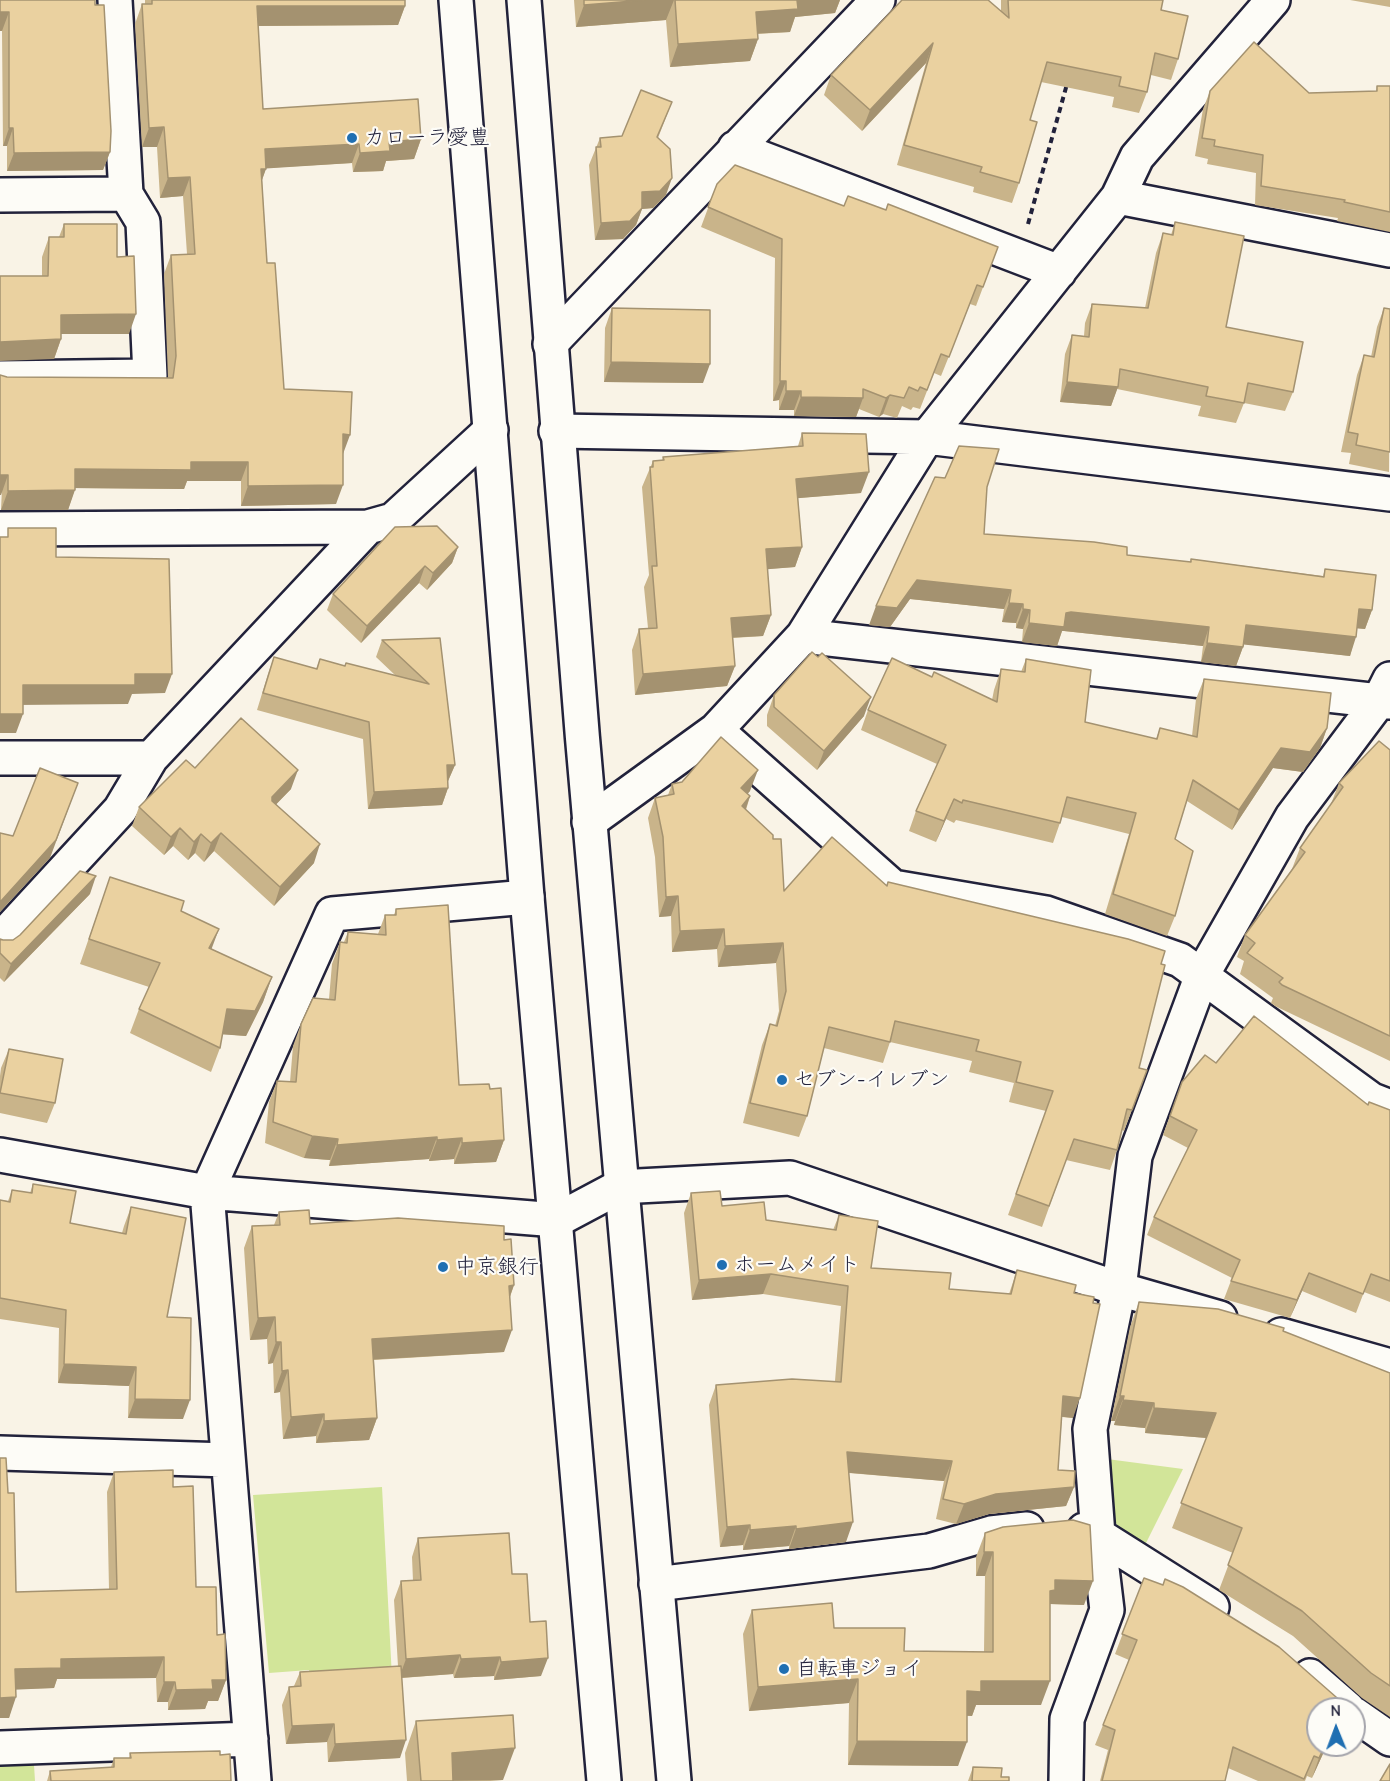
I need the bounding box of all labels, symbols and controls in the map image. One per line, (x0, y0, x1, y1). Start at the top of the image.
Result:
place label: カローラ愛豊 (364, 125, 490, 151)
marker: カローラ愛豊 (345, 131, 359, 145)
place label: セブン-イレブン (794, 1067, 949, 1093)
marker: セブン-イレブン (775, 1073, 789, 1087)
place label: ホームメイト (734, 1252, 860, 1278)
place label: 中京銀行 (455, 1254, 539, 1280)
marker: ホームメイト (715, 1258, 729, 1272)
marker: 中京銀行 (436, 1260, 450, 1274)
place label: 自転車ジョイ (796, 1656, 922, 1682)
marker: 自転車ジョイ (777, 1662, 791, 1676)
north arrow (1306, 1697, 1366, 1757)
text: N (1330, 1702, 1341, 1720)

